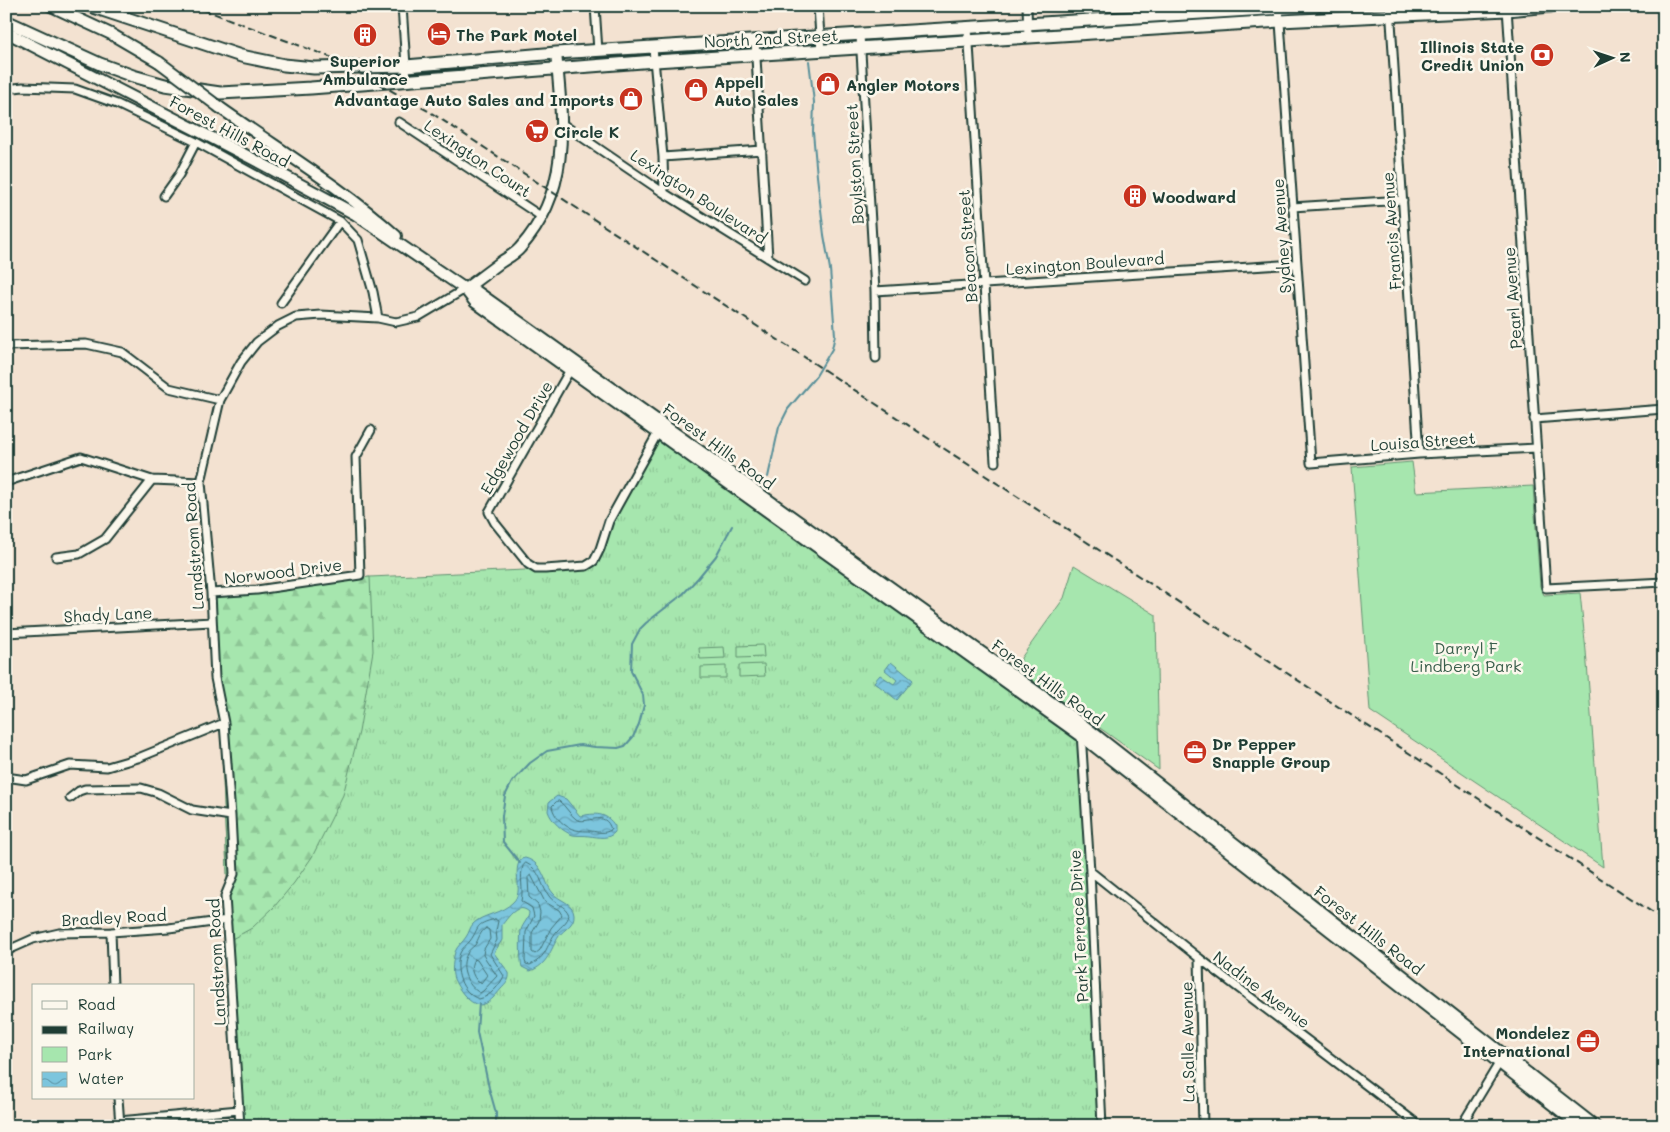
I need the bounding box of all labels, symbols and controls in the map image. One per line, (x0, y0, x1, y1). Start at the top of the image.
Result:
hotel icon: The Park Motel (426, 21, 452, 47)
building icon: Superior Ambulance (352, 22, 378, 48)
place label: The Park Motel (456, 24, 577, 45)
street label: North 2nd Street (703, 24, 839, 52)
north arrow (1588, 32, 1638, 82)
place label: Illinois State Credit Union (1420, 36, 1524, 75)
bank icon: Illinois State Credit Union (1529, 42, 1555, 68)
place label: Superior Ambulance (322, 50, 408, 89)
text: N (1616, 51, 1635, 63)
place label: Appell Auto Sales (714, 71, 799, 110)
shop icon: Angler Motors (815, 71, 841, 97)
place label: Angler Motors (846, 74, 960, 95)
shop icon: Appell Auto Sales (683, 77, 709, 103)
shop icon: Advantage Auto Sales and Imports (618, 86, 644, 112)
place label: Advantage Auto Sales and Imports (334, 89, 614, 110)
street label: Forest Hills Road (166, 90, 294, 172)
street label: Boylston Street (840, 103, 868, 225)
street label: Lexington Court (420, 114, 536, 202)
supermarket icon: Circle K (524, 118, 550, 144)
place label: Circle K (554, 121, 619, 142)
street label: Lexington Boulevard (627, 144, 771, 248)
street label: Francis Avenue (1376, 171, 1406, 291)
street label: Sydney Avenue (1267, 178, 1295, 294)
building icon: Woodward (1122, 183, 1148, 209)
place label: Woodward (1152, 186, 1236, 207)
street label: Beacon Street (953, 189, 981, 303)
street label: Pearl Avenue (1498, 246, 1526, 350)
street label: Lexington Boulevard (1005, 247, 1165, 279)
street label: Edgewood Drive (475, 377, 557, 497)
street label: Forest Hills Road (659, 398, 779, 494)
street label: Louisa Street (1370, 427, 1476, 455)
street label: Landstrom Road (178, 482, 208, 610)
street label: Norwood Drive (223, 553, 343, 589)
street label: Shady Lane (63, 601, 153, 627)
street label: Forest Hills Road (988, 634, 1108, 730)
park label: Darryl F Lindberg Park (1410, 637, 1522, 676)
place label: Dr Pepper Snapple Group (1212, 733, 1330, 772)
office icon: Dr Pepper Snapple Group (1182, 739, 1208, 765)
street label: Park Terrace Drive (1064, 849, 1092, 1003)
street label: Forest Hills Road (1310, 881, 1428, 979)
street label: Landstrom Road (202, 898, 230, 1026)
street label: Bradley Road (61, 904, 167, 930)
street label: Nadine Avenue (1209, 946, 1315, 1032)
street label: La Salle Avenue (1175, 981, 1199, 1103)
legend (32, 984, 195, 1100)
text: Road (78, 994, 115, 1014)
text: Railway (78, 1018, 134, 1038)
place label: Mondelez International (1463, 1022, 1570, 1061)
office icon: Mondelez International (1575, 1028, 1601, 1054)
text: Park (78, 1044, 112, 1064)
text: Water (78, 1068, 124, 1088)

